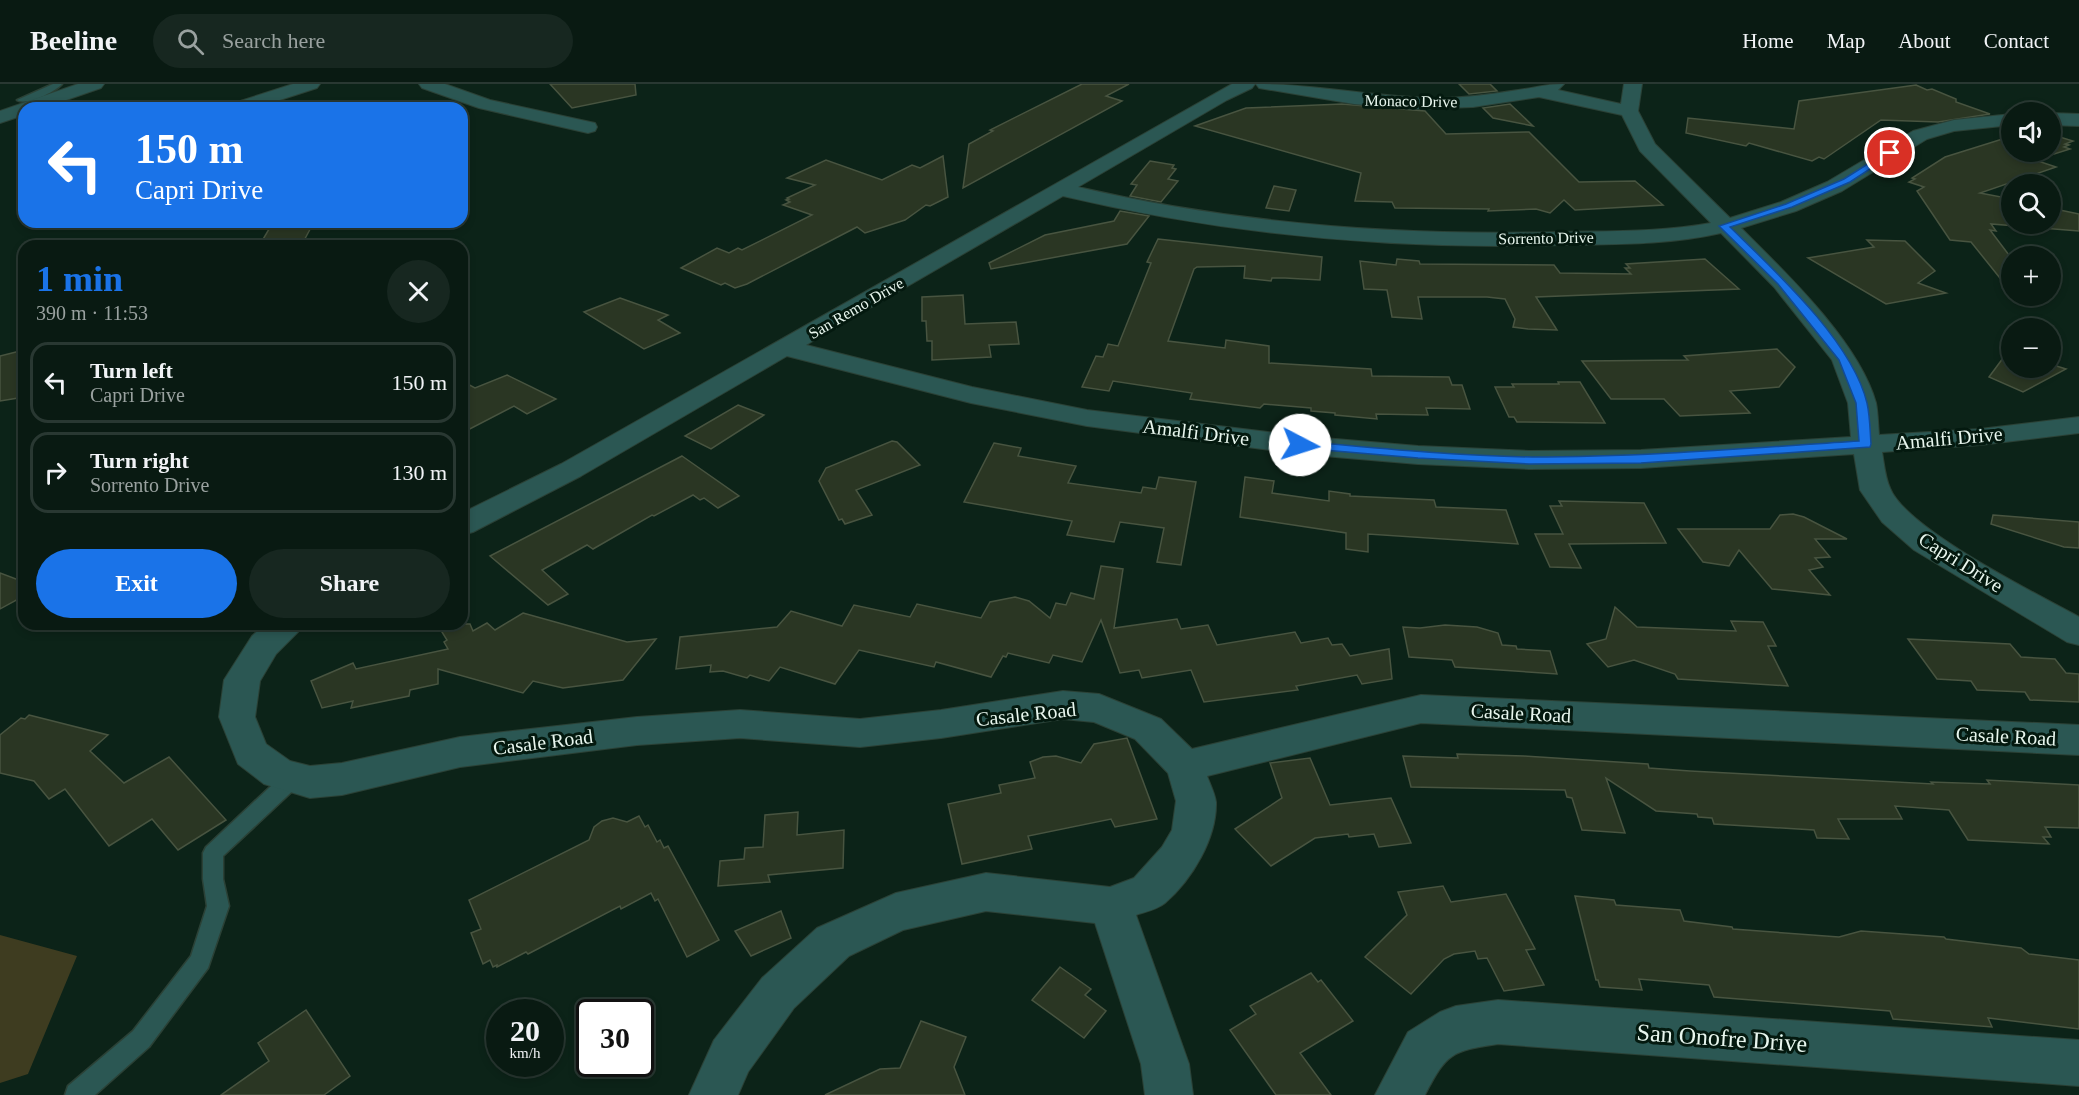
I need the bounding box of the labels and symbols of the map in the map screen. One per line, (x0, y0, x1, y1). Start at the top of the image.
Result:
street label: Monaco Drive (1364, 92, 1458, 110)
pin (1864, 127, 1915, 178)
street label: Sorrento Drive (1498, 229, 1594, 247)
street label: San Remo Drive (806, 274, 906, 342)
position arrow (1268, 413, 1332, 477)
street label: Amalfi Drive (1141, 415, 1251, 449)
street label: Amalfi Drive (1895, 422, 2003, 454)
street label: Capri Drive (1914, 528, 2007, 597)
street label: Casale Road (975, 698, 1077, 730)
street label: Casale Road (1470, 699, 1572, 727)
street label: Casale Road (1955, 722, 2057, 750)
street label: Casale Road (492, 725, 594, 759)
speed limit sign: 30 (576, 999, 654, 1077)
street label: San Onofre Drive (1636, 1019, 1808, 1057)

